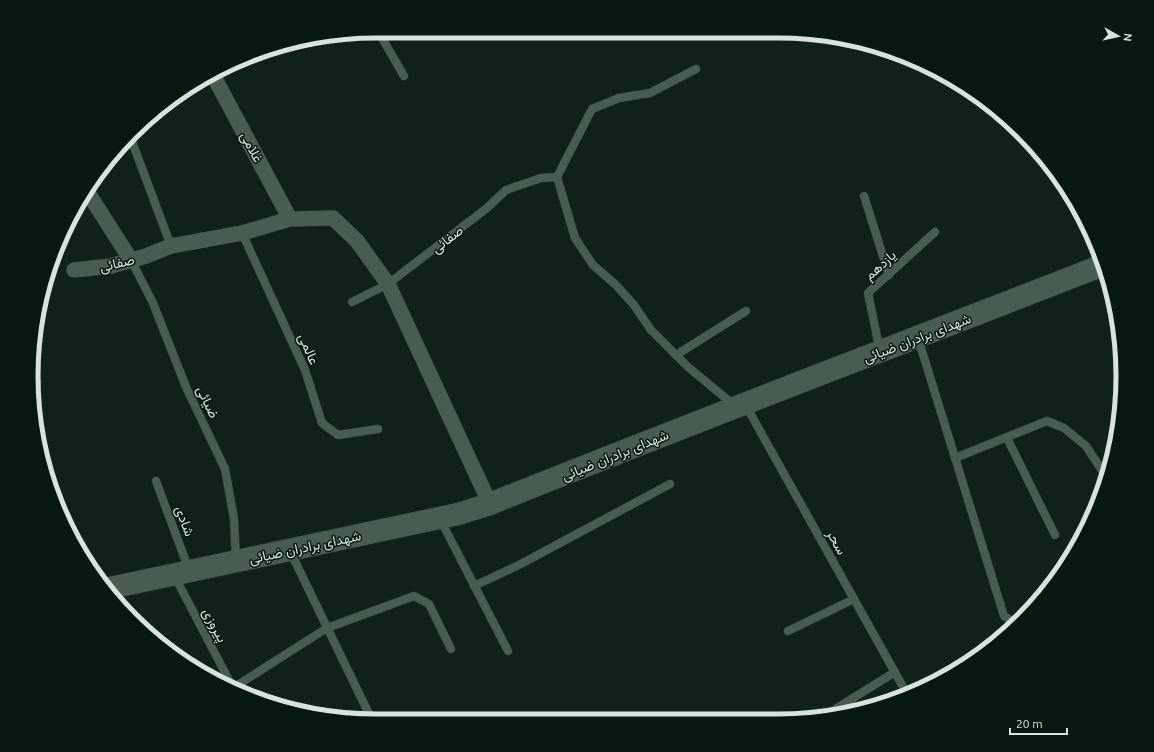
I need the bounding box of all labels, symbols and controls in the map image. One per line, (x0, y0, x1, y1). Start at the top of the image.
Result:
north arrow (1098, 16, 1138, 56)
text: N (1121, 32, 1134, 42)
street label: غلامی (236, 129, 267, 166)
street label: صفائی (428, 222, 467, 257)
street label: یازدهم (861, 247, 900, 284)
street label: صفائی (98, 251, 137, 276)
street label: شهدای برادران ضیائی (861, 310, 973, 367)
street label: عالمی (294, 331, 323, 367)
street label: ضیائی (193, 383, 223, 421)
street label: شهدای برادران ضیائی (559, 426, 671, 485)
street label: شادی (171, 504, 198, 539)
street label: سحر (822, 526, 850, 558)
street label: شهدای برادران ضیائی (248, 527, 363, 568)
street label: پیروزی (198, 605, 231, 646)
scale bar (1010, 710, 1067, 736)
text: 20 m (1016, 717, 1043, 730)

